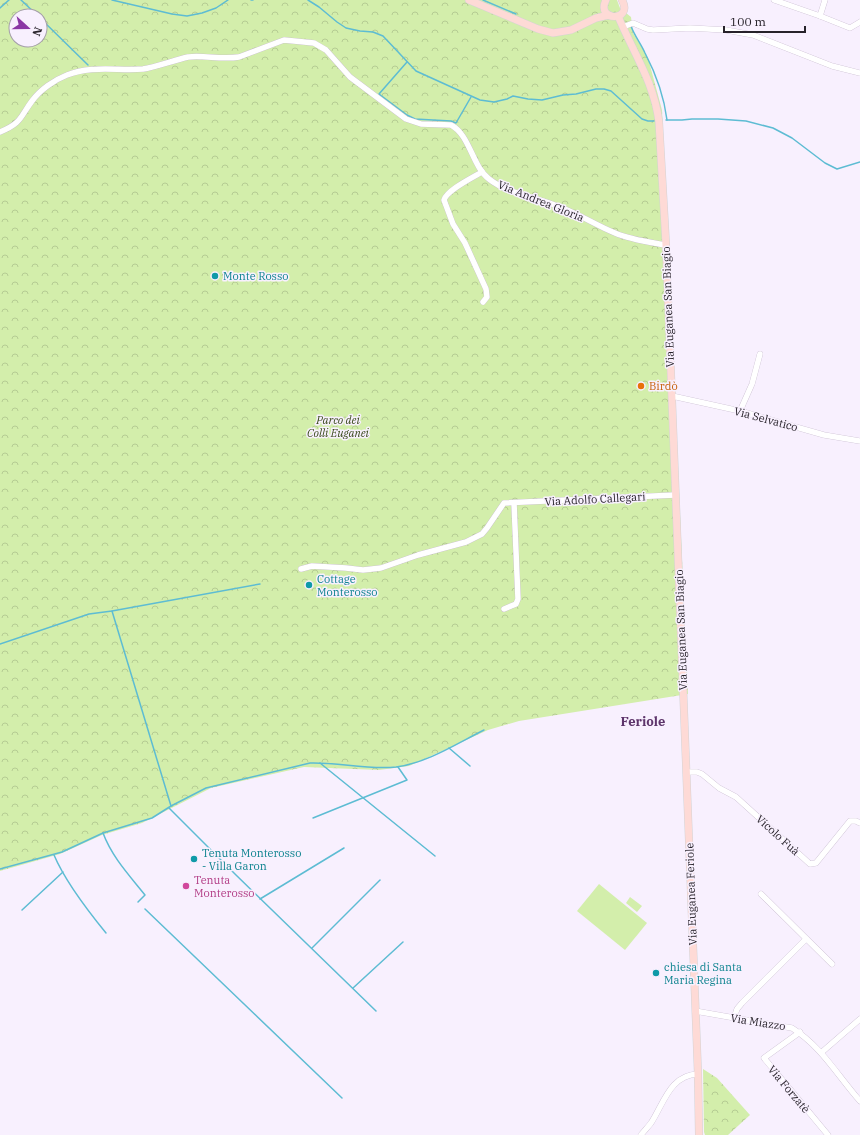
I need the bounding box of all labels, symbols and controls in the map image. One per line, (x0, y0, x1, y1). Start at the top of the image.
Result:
north arrow (8, 8, 48, 48)
scale bar (724, 8, 805, 34)
text: 100 m (730, 14, 766, 29)
text: N (29, 25, 45, 38)
street label: Via Andrea Gloria (496, 177, 586, 225)
street label: Via Euganea San Biagio (659, 246, 677, 368)
place label: Monte Rosso (223, 269, 288, 283)
marker: Monte Rosso (210, 271, 220, 281)
place label: Birdò (649, 379, 678, 393)
marker: Birdò (636, 381, 646, 391)
street label: Via Selvatico (733, 404, 799, 434)
park label: Parco dei Colli Euganei (307, 413, 370, 440)
street label: Via Adolfo Callegari (544, 489, 646, 509)
street label: Via Euganea San Biagio (672, 569, 690, 691)
place label: Cottage Monterosso (317, 572, 378, 599)
marker: Cottage Monterosso (304, 580, 314, 590)
district label: Feriole (621, 713, 665, 730)
street label: Vicolo Fuà (753, 812, 803, 858)
street label: Via Euganea Feriole (682, 842, 700, 946)
place label: Tenuta Monterosso - Villa Garon (202, 846, 301, 873)
marker: Tenuta Monterosso - Villa Garon (189, 854, 199, 864)
place label: Tenuta Monterosso (194, 873, 255, 900)
marker: Tenuta Monterosso (181, 881, 191, 891)
place label: chiesa di Santa Maria Regina (664, 960, 742, 987)
marker: chiesa di Santa Maria Regina (651, 968, 661, 978)
street label: Via Miazzo (730, 1011, 786, 1033)
street label: Via Forzatè (765, 1062, 813, 1116)

